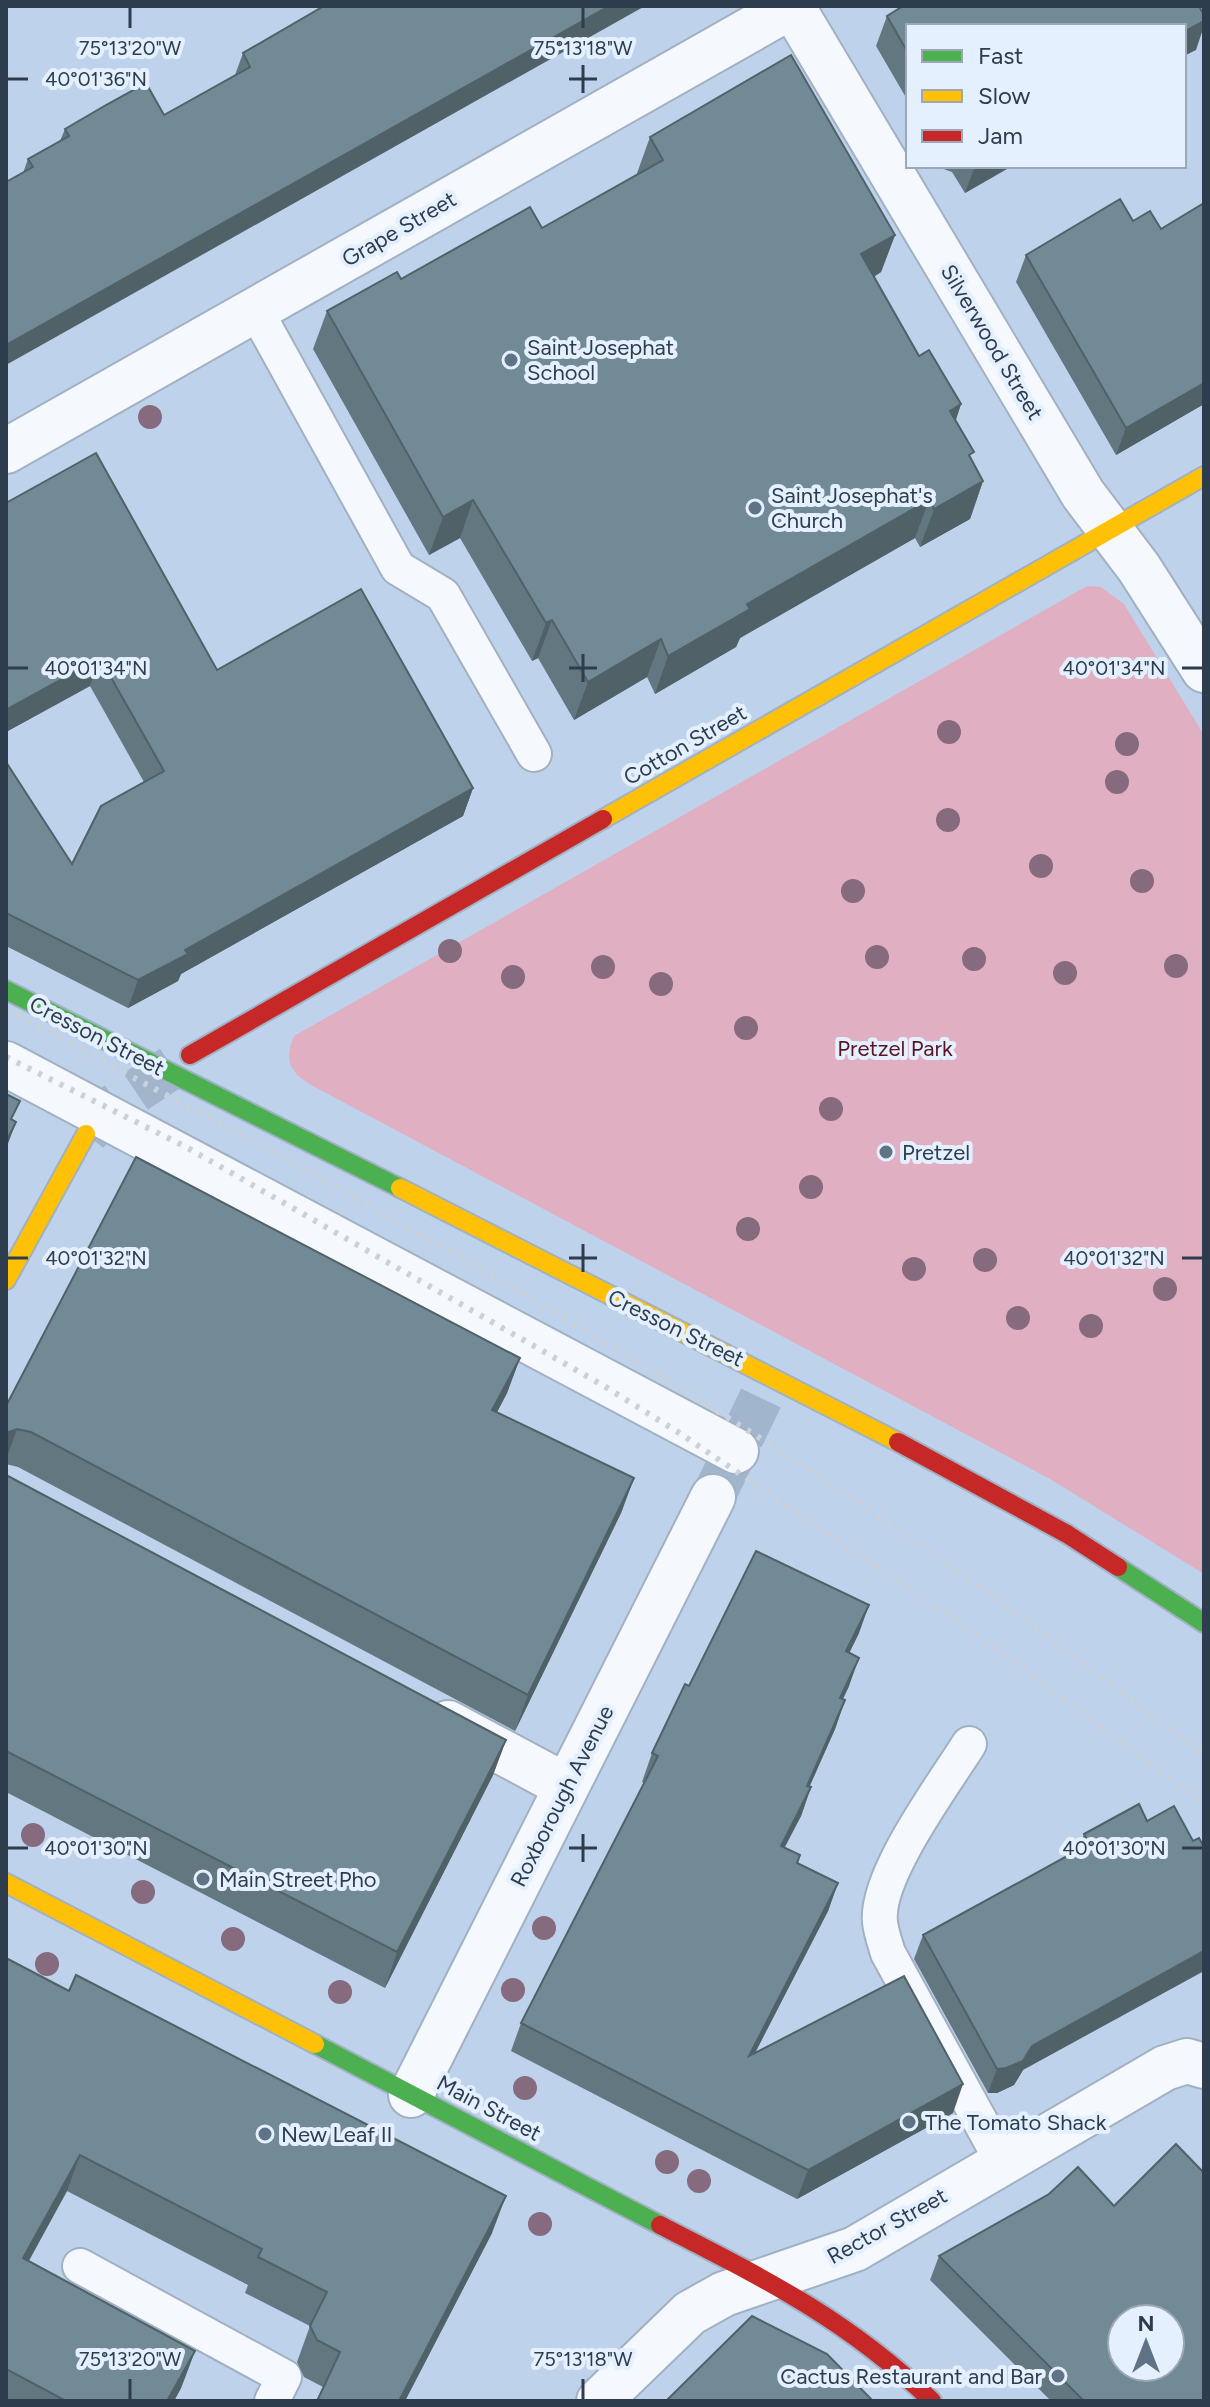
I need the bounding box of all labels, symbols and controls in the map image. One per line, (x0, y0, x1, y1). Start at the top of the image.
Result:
legend (906, 24, 1186, 168)
text: 75°13'20"W (79, 36, 181, 60)
text: 75°13'18"W (534, 36, 632, 60)
text: Fast (978, 41, 1023, 70)
text: 40°01'36"N (45, 67, 147, 91)
text: Slow (978, 81, 1031, 110)
text: Jam (978, 121, 1023, 150)
street label: Grape Street (337, 185, 461, 273)
street label: Silverwood Street (935, 259, 1049, 425)
place label: Saint Josephat School (527, 334, 674, 386)
marker: Saint Josephat School (502, 351, 520, 369)
place label: Saint Josephat's Church (771, 482, 933, 534)
marker: Saint Josephat's Church (746, 499, 764, 517)
text: 40°01'34"N (45, 656, 147, 680)
text: 40°01'34"N (1063, 656, 1165, 680)
street label: Cotton Street (619, 699, 751, 791)
street label: Cresson Street (25, 990, 169, 1082)
park label: Pretzel Park (837, 1035, 953, 1062)
place label: Pretzel (902, 1139, 970, 1166)
marker: Pretzel (877, 1143, 895, 1161)
text: 40°01'32"N (45, 1246, 147, 1270)
text: 40°01'32"N (1063, 1246, 1165, 1270)
street label: Cresson Street (604, 1283, 748, 1373)
street label: Roxborough Avenue (505, 1701, 619, 1891)
text: 40°01'30"N (44, 1836, 148, 1860)
text: 40°01'30"N (1062, 1836, 1166, 1860)
place label: Main Street Pho (219, 1866, 376, 1893)
marker: Main Street Pho (194, 1870, 212, 1888)
street label: Main Street (432, 2069, 546, 2147)
place label: The Tomato Shack (925, 2109, 1107, 2136)
marker: The Tomato Shack (900, 2113, 918, 2131)
place label: New Leaf II (281, 2121, 393, 2148)
marker: New Leaf II (256, 2125, 274, 2143)
street label: Rector Street (822, 2182, 952, 2270)
north arrow (1106, 2303, 1186, 2383)
text: N (1137, 2310, 1155, 2337)
text: 75°13'20"W (79, 2347, 181, 2371)
text: 75°13'18"W (534, 2347, 632, 2371)
place label: Cactus Restaurant and Bar (780, 2363, 1043, 2390)
marker: Cactus Restaurant and Bar (1049, 2367, 1067, 2385)

